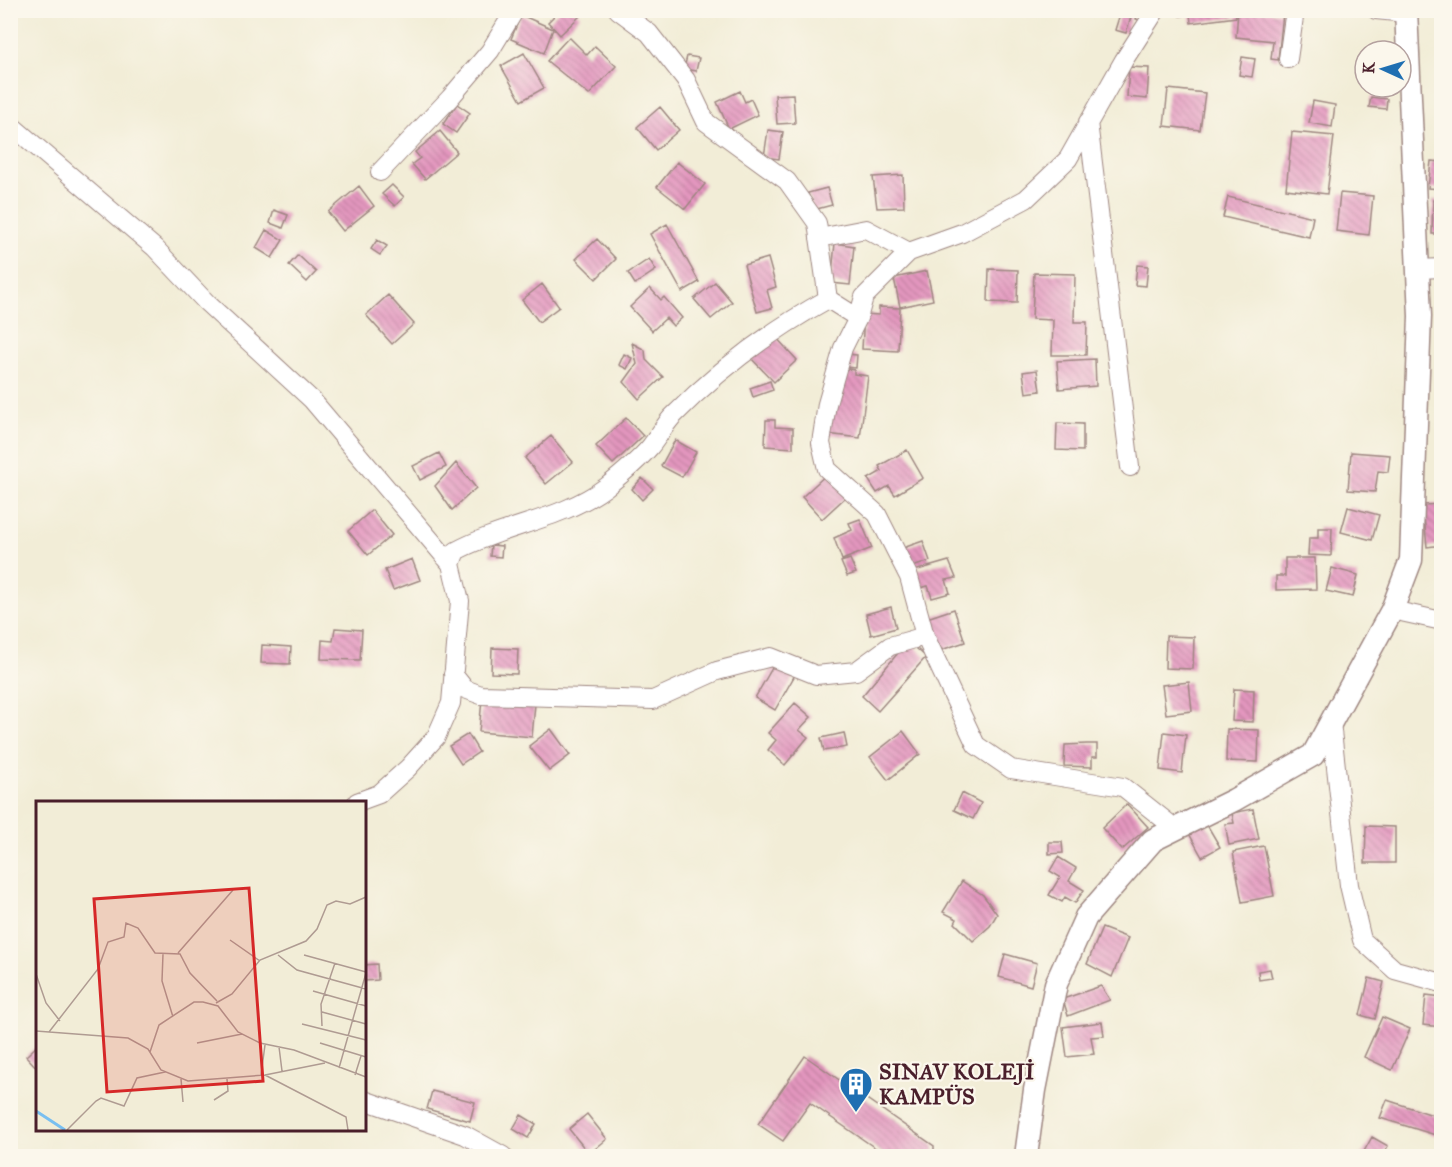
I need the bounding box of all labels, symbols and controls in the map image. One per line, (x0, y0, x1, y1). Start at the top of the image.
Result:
north arrow (1353, 39, 1413, 99)
text: K (1359, 61, 1378, 74)
inset map (36, 801, 366, 1131)
place label: SINAV KOLEJİ KAMPÜS (879, 1058, 1035, 1110)
building icon: SINAV KOLEJİ KAMPÜS (838, 1066, 874, 1113)

